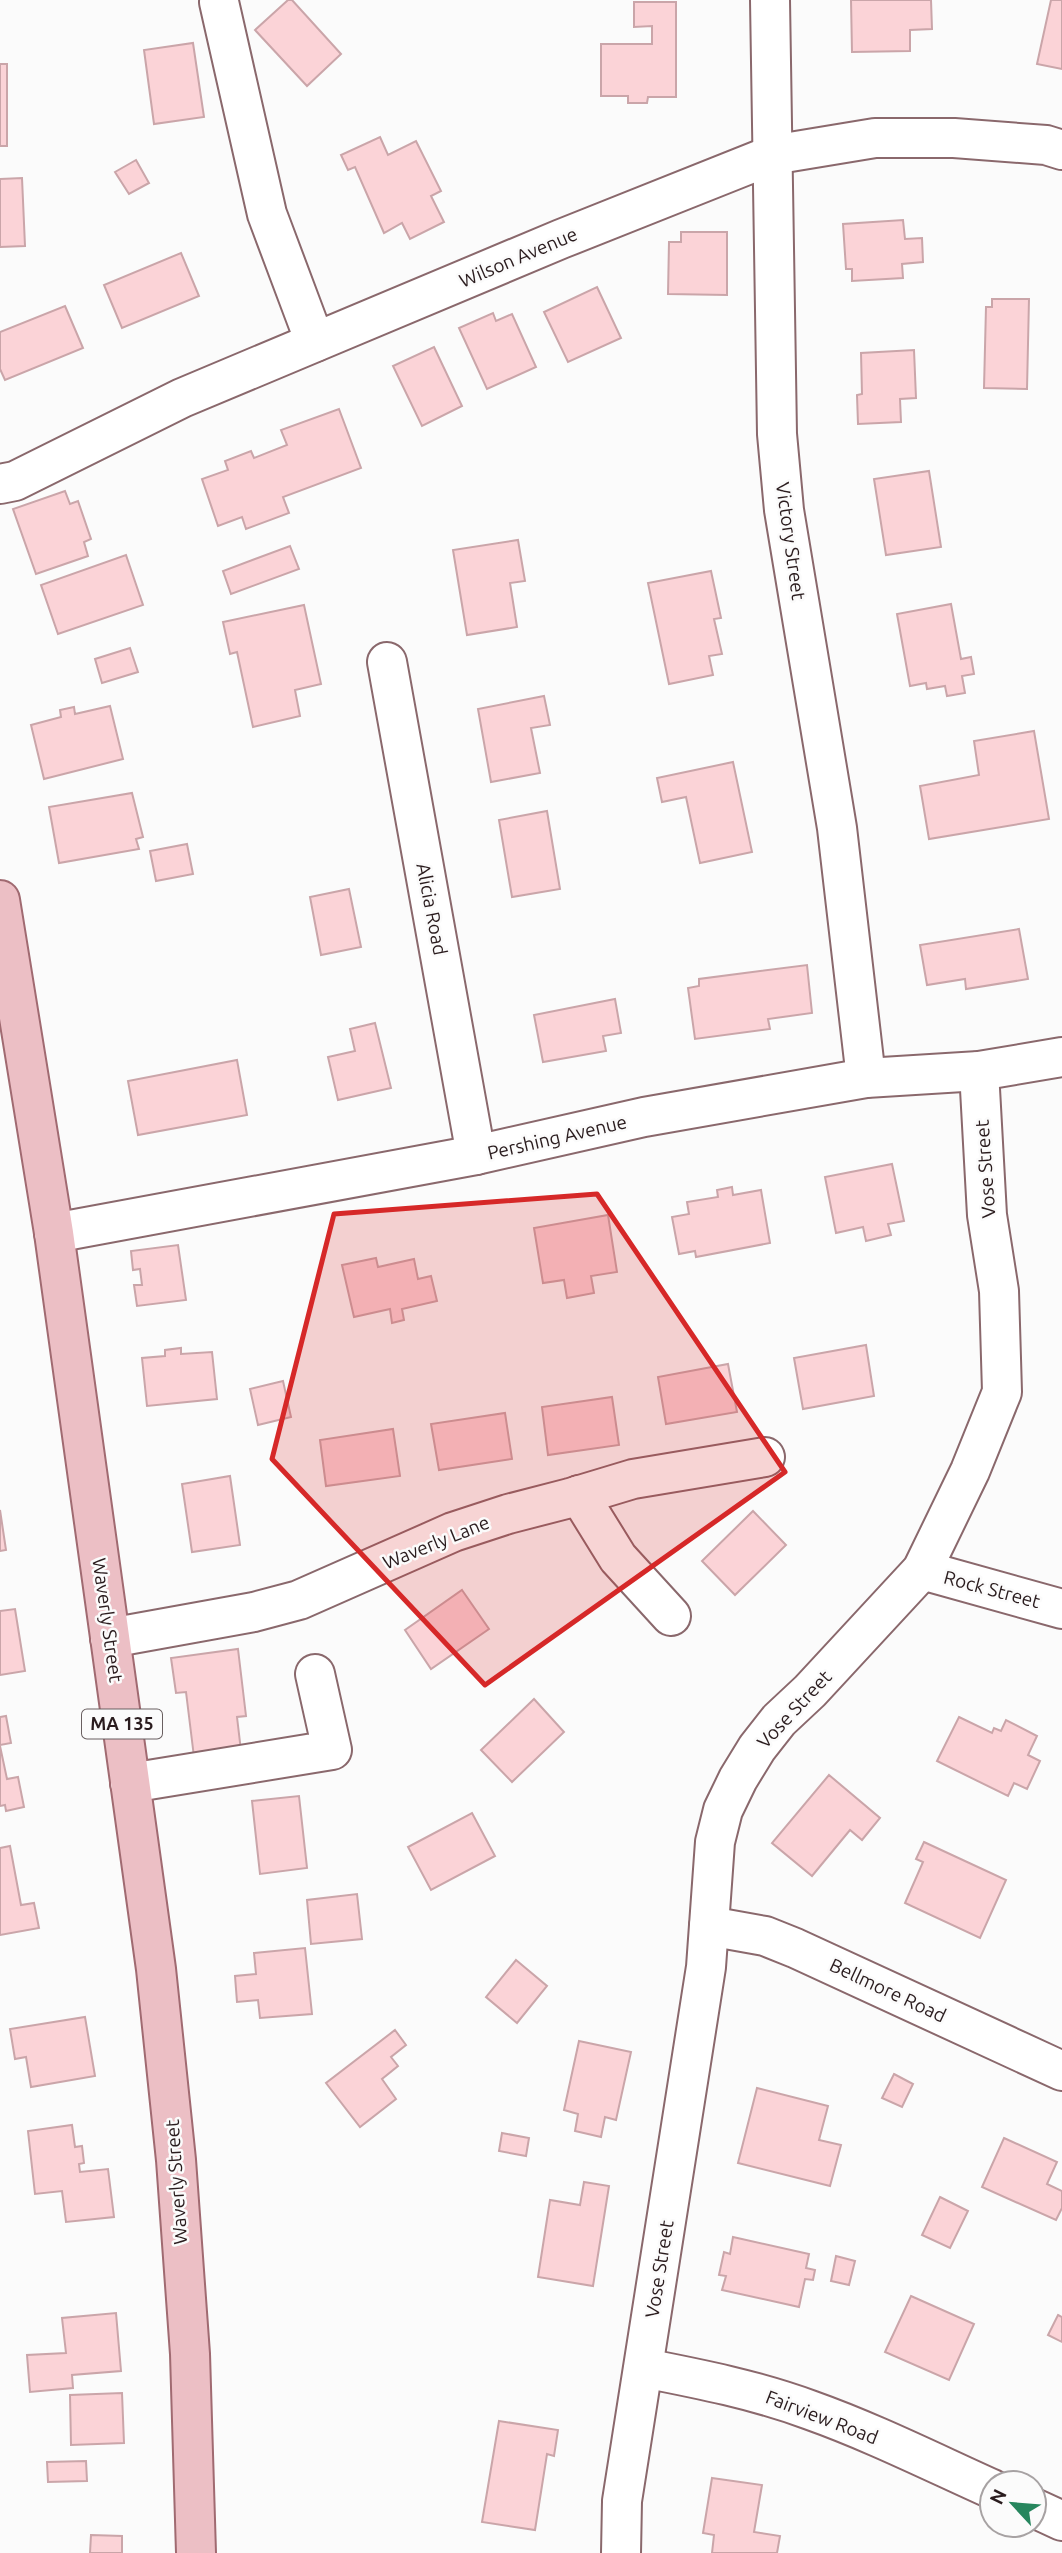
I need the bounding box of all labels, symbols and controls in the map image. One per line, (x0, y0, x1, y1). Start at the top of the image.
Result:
street label: Wilson Avenue (456, 222, 580, 292)
street label: Victory Street (772, 481, 810, 602)
street label: Alicia Road (412, 861, 452, 957)
street label: Pershing Avenue (485, 1110, 629, 1164)
street label: Vose Street (971, 1119, 999, 1219)
street label: Waverly Lane (379, 1511, 493, 1573)
street label: Waverly Street (88, 1556, 128, 1684)
street label: Rock Street (941, 1566, 1043, 1613)
street label: Vose Street (752, 1665, 836, 1753)
road number: MA 135 (82, 1709, 162, 1738)
street label: Bellmore Road (826, 1953, 950, 2027)
street label: Waverly Street (161, 2118, 191, 2245)
street label: Vose Street (640, 2218, 678, 2319)
street label: Fairview Road (763, 2385, 881, 2449)
north arrow (978, 2469, 1048, 2539)
text: N (985, 2485, 1011, 2508)

